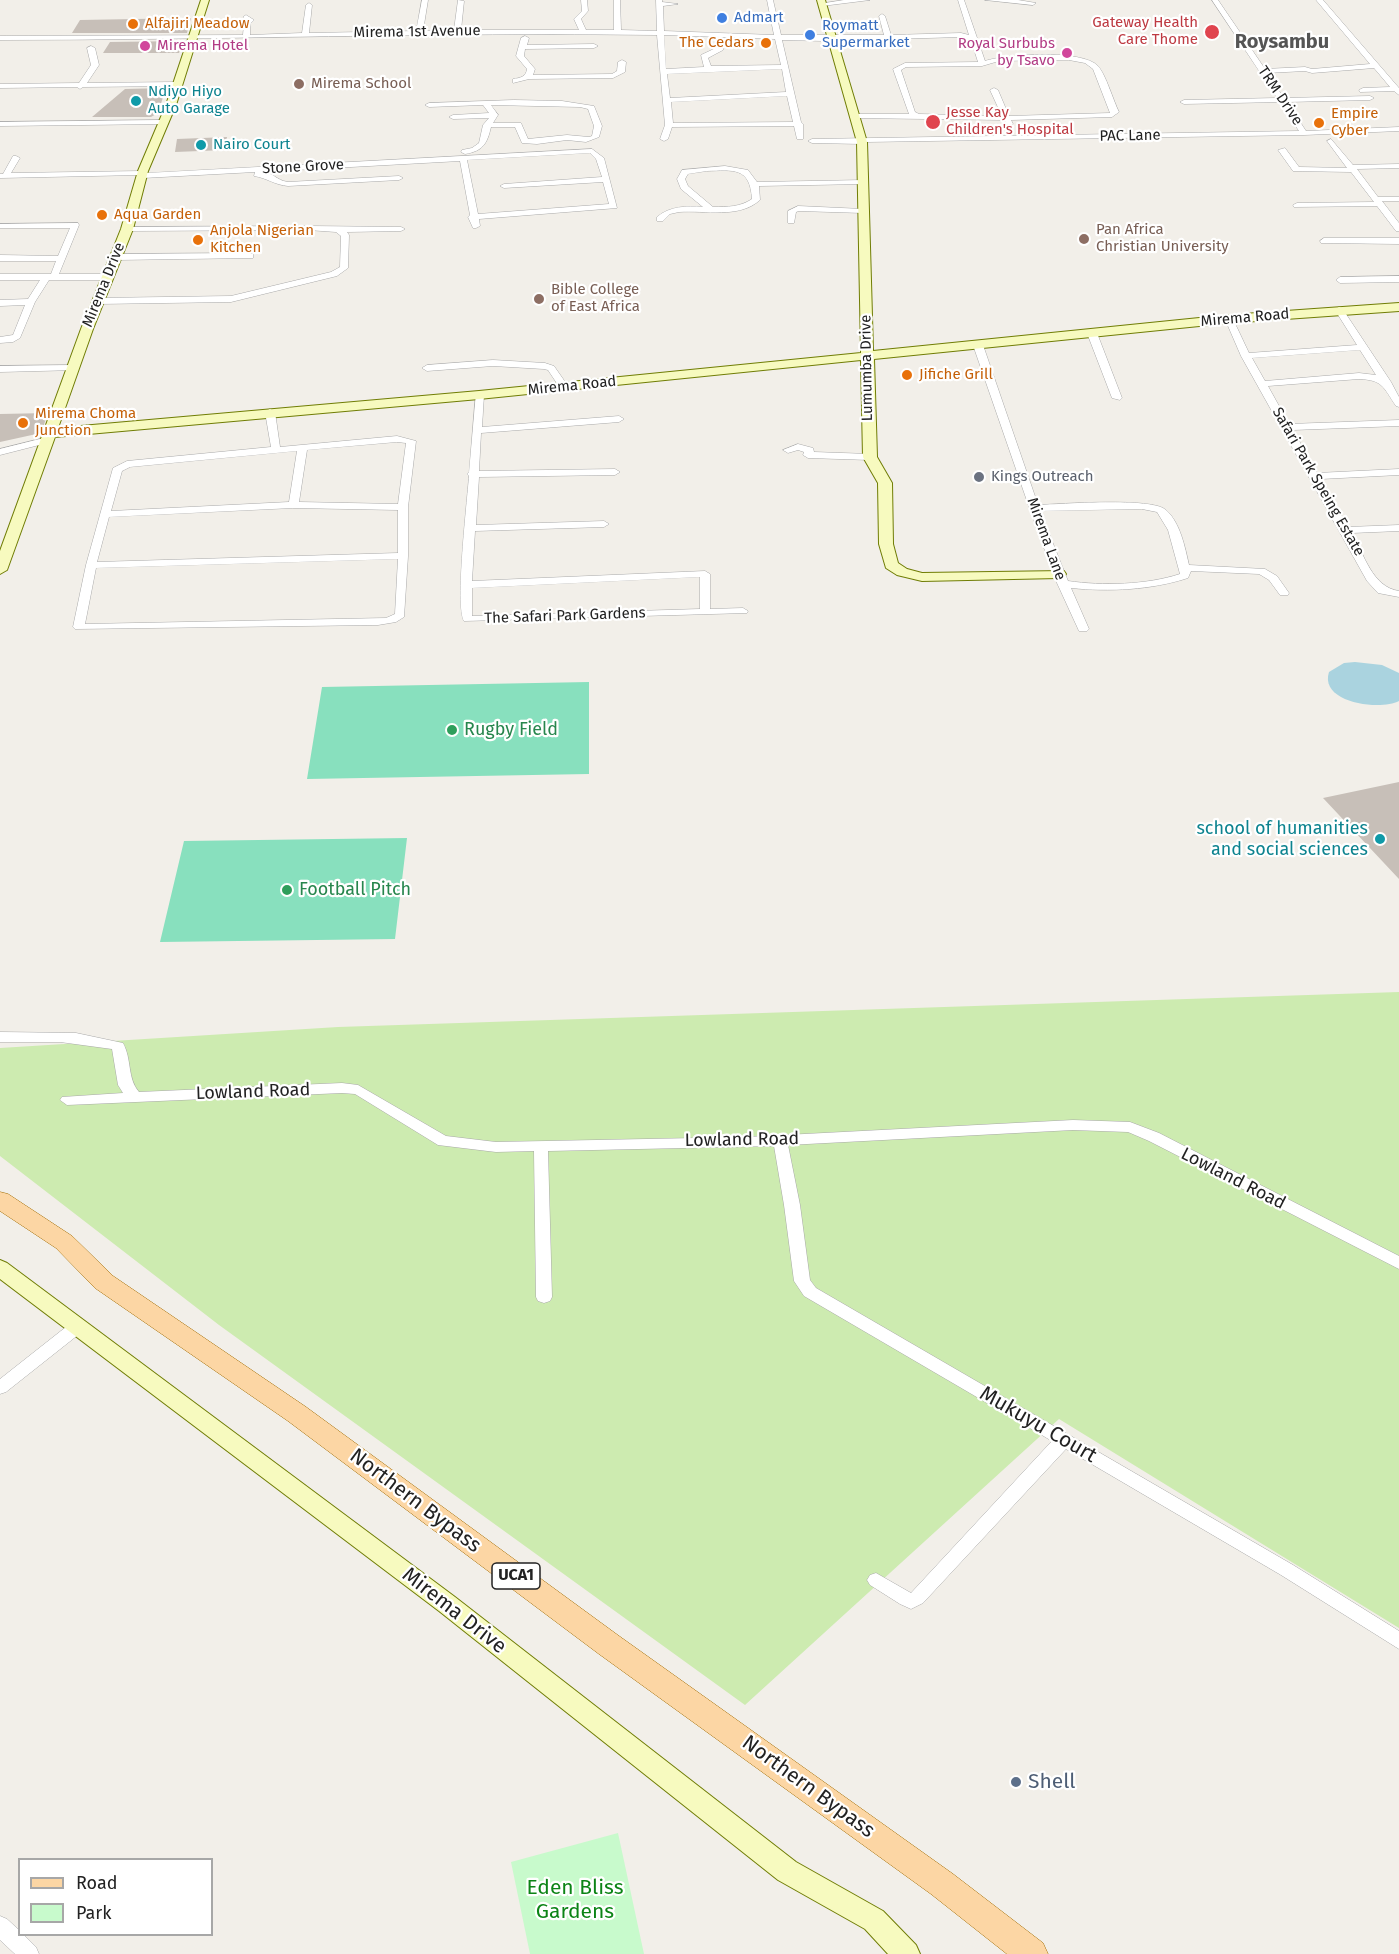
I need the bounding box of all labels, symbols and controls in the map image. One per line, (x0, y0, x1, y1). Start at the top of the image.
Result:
place label: Admart (734, 9, 784, 27)
marker: Admart (715, 11, 729, 25)
place label: Gateway Health Care Thome (1092, 14, 1198, 49)
place label: Alfajiri Meadow (145, 15, 249, 33)
marker: Alfajiri Meadow (126, 17, 140, 31)
place label: Roymatt Supermarket (822, 17, 910, 52)
street label: Mirema 1st Avenue (353, 22, 481, 42)
marker: Gateway Health Care Thome (1203, 23, 1221, 41)
marker: Roymatt Supermarket (803, 28, 817, 42)
district label: Roysambu (1235, 30, 1329, 54)
place label: The Cedars (679, 34, 754, 52)
place label: Royal Surbubs by Tsavo (958, 35, 1055, 70)
marker: The Cedars (759, 36, 773, 50)
place label: Mirema Hotel (157, 37, 248, 55)
marker: Mirema Hotel (138, 39, 152, 53)
marker: Royal Surbubs by Tsavo (1060, 46, 1074, 60)
street label: TRM Drive (1254, 63, 1306, 129)
place label: Mirema School (311, 75, 411, 93)
marker: Mirema School (292, 77, 306, 91)
place label: Ndiyo Hiyo Auto Garage (148, 83, 230, 118)
marker: Ndiyo Hiyo Auto Garage (129, 94, 143, 108)
place label: Jesse Kay Children's Hospital (946, 104, 1074, 139)
place label: Empire Cyber (1331, 105, 1378, 140)
marker: Jesse Kay Children's Hospital (924, 113, 942, 131)
marker: Empire Cyber (1312, 116, 1326, 130)
street label: PAC Lane (1099, 126, 1161, 146)
place label: Nairo Court (213, 136, 291, 154)
marker: Nairo Court (194, 138, 208, 152)
street label: Stone Grove (262, 156, 344, 178)
place label: Aqua Garden (114, 206, 201, 224)
marker: Aqua Garden (95, 208, 109, 222)
place label: Pan Africa Christian University (1096, 221, 1229, 256)
place label: Anjola Nigerian Kitchen (210, 222, 314, 257)
marker: Pan Africa Christian University (1077, 232, 1091, 246)
marker: Anjola Nigerian Kitchen (191, 233, 205, 247)
street label: Mirema Drive (79, 240, 129, 330)
place label: Bible College of East Africa (551, 281, 640, 316)
marker: Bible College of East Africa (532, 292, 546, 306)
street label: Mirema Road (1200, 305, 1290, 331)
street label: Lumumba Drive (857, 315, 877, 421)
place label: Jifiche Grill (919, 366, 993, 384)
marker: Jifiche Grill (900, 368, 914, 382)
street label: Mirema Road (527, 372, 617, 400)
place label: Mirema Choma Junction (35, 405, 136, 440)
street label: Safari Park Speing Estate (1268, 405, 1368, 559)
marker: Mirema Choma Junction (16, 416, 30, 430)
place label: Kings Outreach (991, 468, 1094, 486)
marker: Kings Outreach (972, 470, 986, 484)
street label: Mirema Lane (1023, 495, 1069, 583)
street label: The Safari Park Gardens (484, 604, 646, 628)
place label: Rugby Field (464, 719, 558, 741)
marker: Rugby Field (445, 723, 459, 737)
place label: school of humanities and social sciences (1196, 818, 1368, 860)
marker: school of humanities and social sciences (1373, 832, 1387, 846)
place label: Football Pitch (299, 879, 411, 901)
marker: Football Pitch (280, 883, 294, 897)
street label: Lowland Road (195, 1079, 311, 1105)
street label: Lowland Road (685, 1128, 799, 1152)
street label: Lowland Road (1177, 1143, 1289, 1215)
street label: Mukuyu Court (975, 1381, 1101, 1469)
street label: Northern Bypass (344, 1443, 486, 1559)
street label: Mirema Drive (397, 1562, 511, 1660)
road number: UCA1 (492, 1563, 540, 1589)
street label: Northern Bypass (737, 1730, 879, 1844)
place label: Shell (1028, 1769, 1076, 1795)
marker: Shell (1009, 1775, 1023, 1789)
legend (18, 1858, 213, 1936)
text: Road (76, 1872, 118, 1894)
park label: Eden Bliss Gardens (527, 1875, 623, 1925)
text: Park (76, 1902, 111, 1924)

